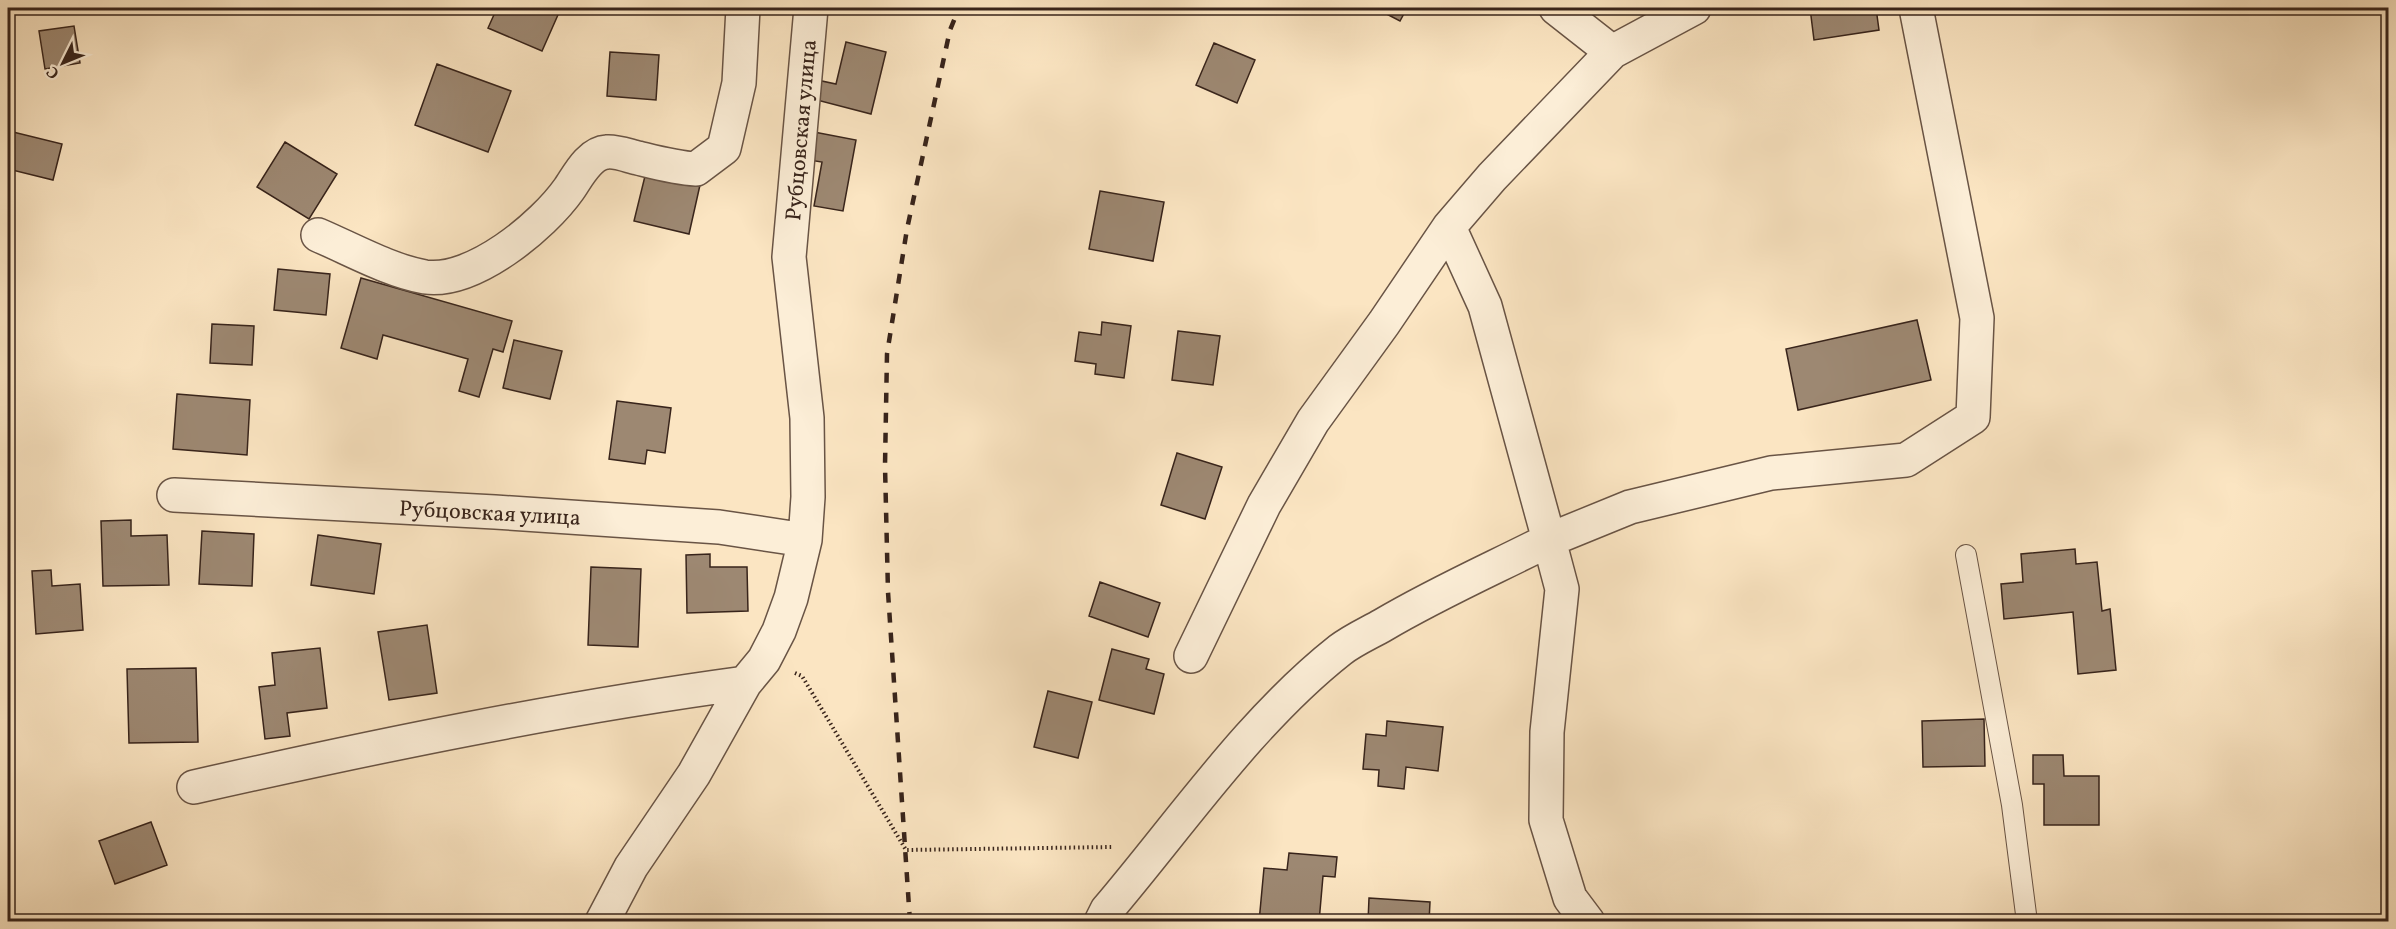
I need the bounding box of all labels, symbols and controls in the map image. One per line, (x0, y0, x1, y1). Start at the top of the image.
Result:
north arrow (33, 33, 93, 93)
street label: Рубцовская улица (779, 38, 826, 222)
text: С (42, 61, 65, 83)
street label: Рубцовская улица (398, 494, 581, 535)

